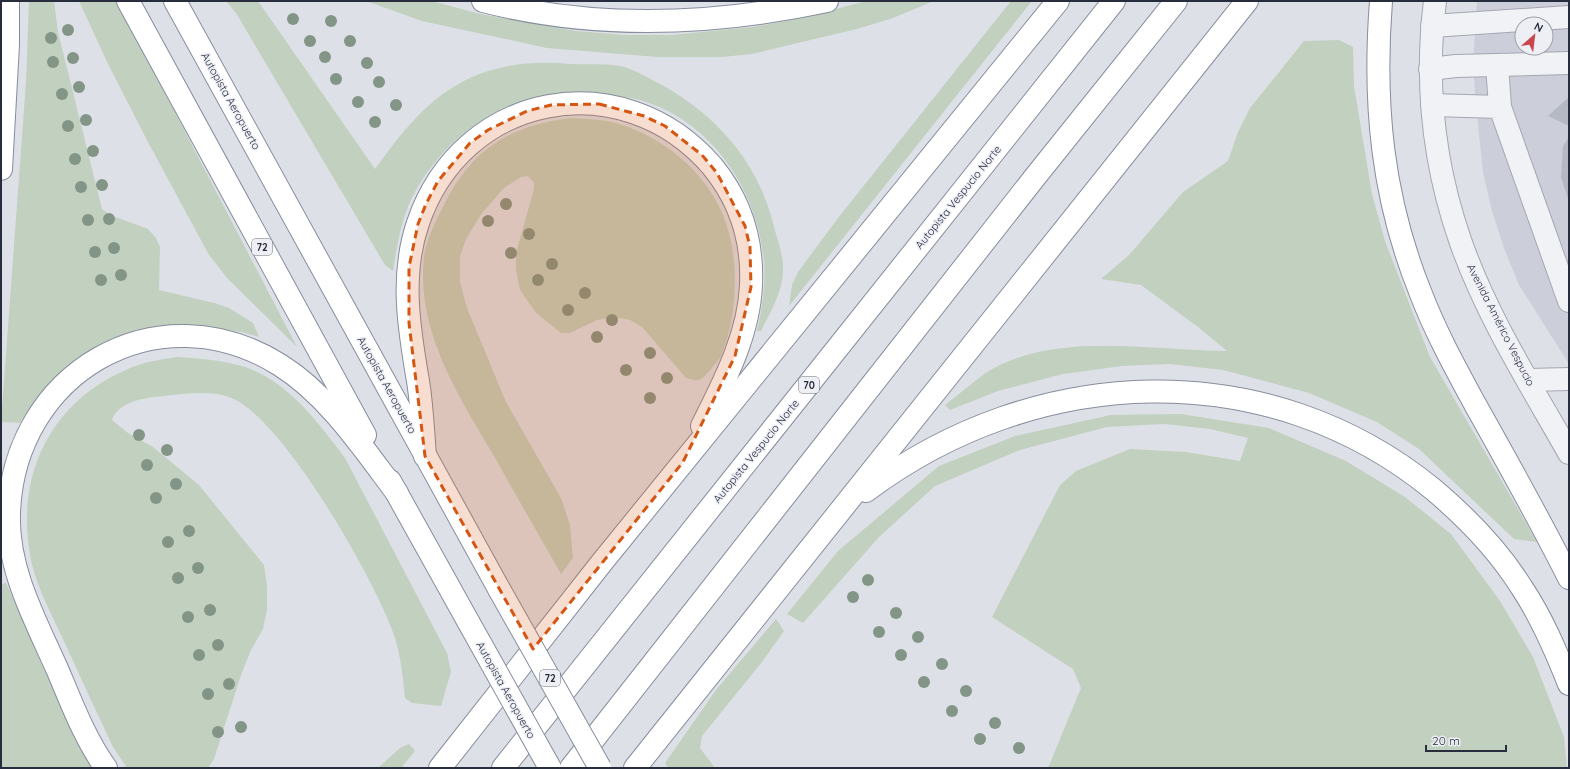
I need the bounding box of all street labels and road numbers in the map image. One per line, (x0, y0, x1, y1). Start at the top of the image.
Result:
street label: Autopista Aeropuerto (198, 50, 264, 152)
street label: Autopista Vespucio Norte (912, 142, 1004, 252)
road number: 72 (252, 239, 272, 255)
street label: Avenida Américo Vespucio (1464, 262, 1538, 389)
street label: Autopista Aeropuerto (354, 334, 420, 436)
road number: 70 (799, 377, 819, 393)
street label: Autopista Vespucio Norte (710, 396, 802, 506)
street label: Autopista Aeropuerto (473, 639, 539, 741)
road number: 72 (540, 670, 560, 686)

